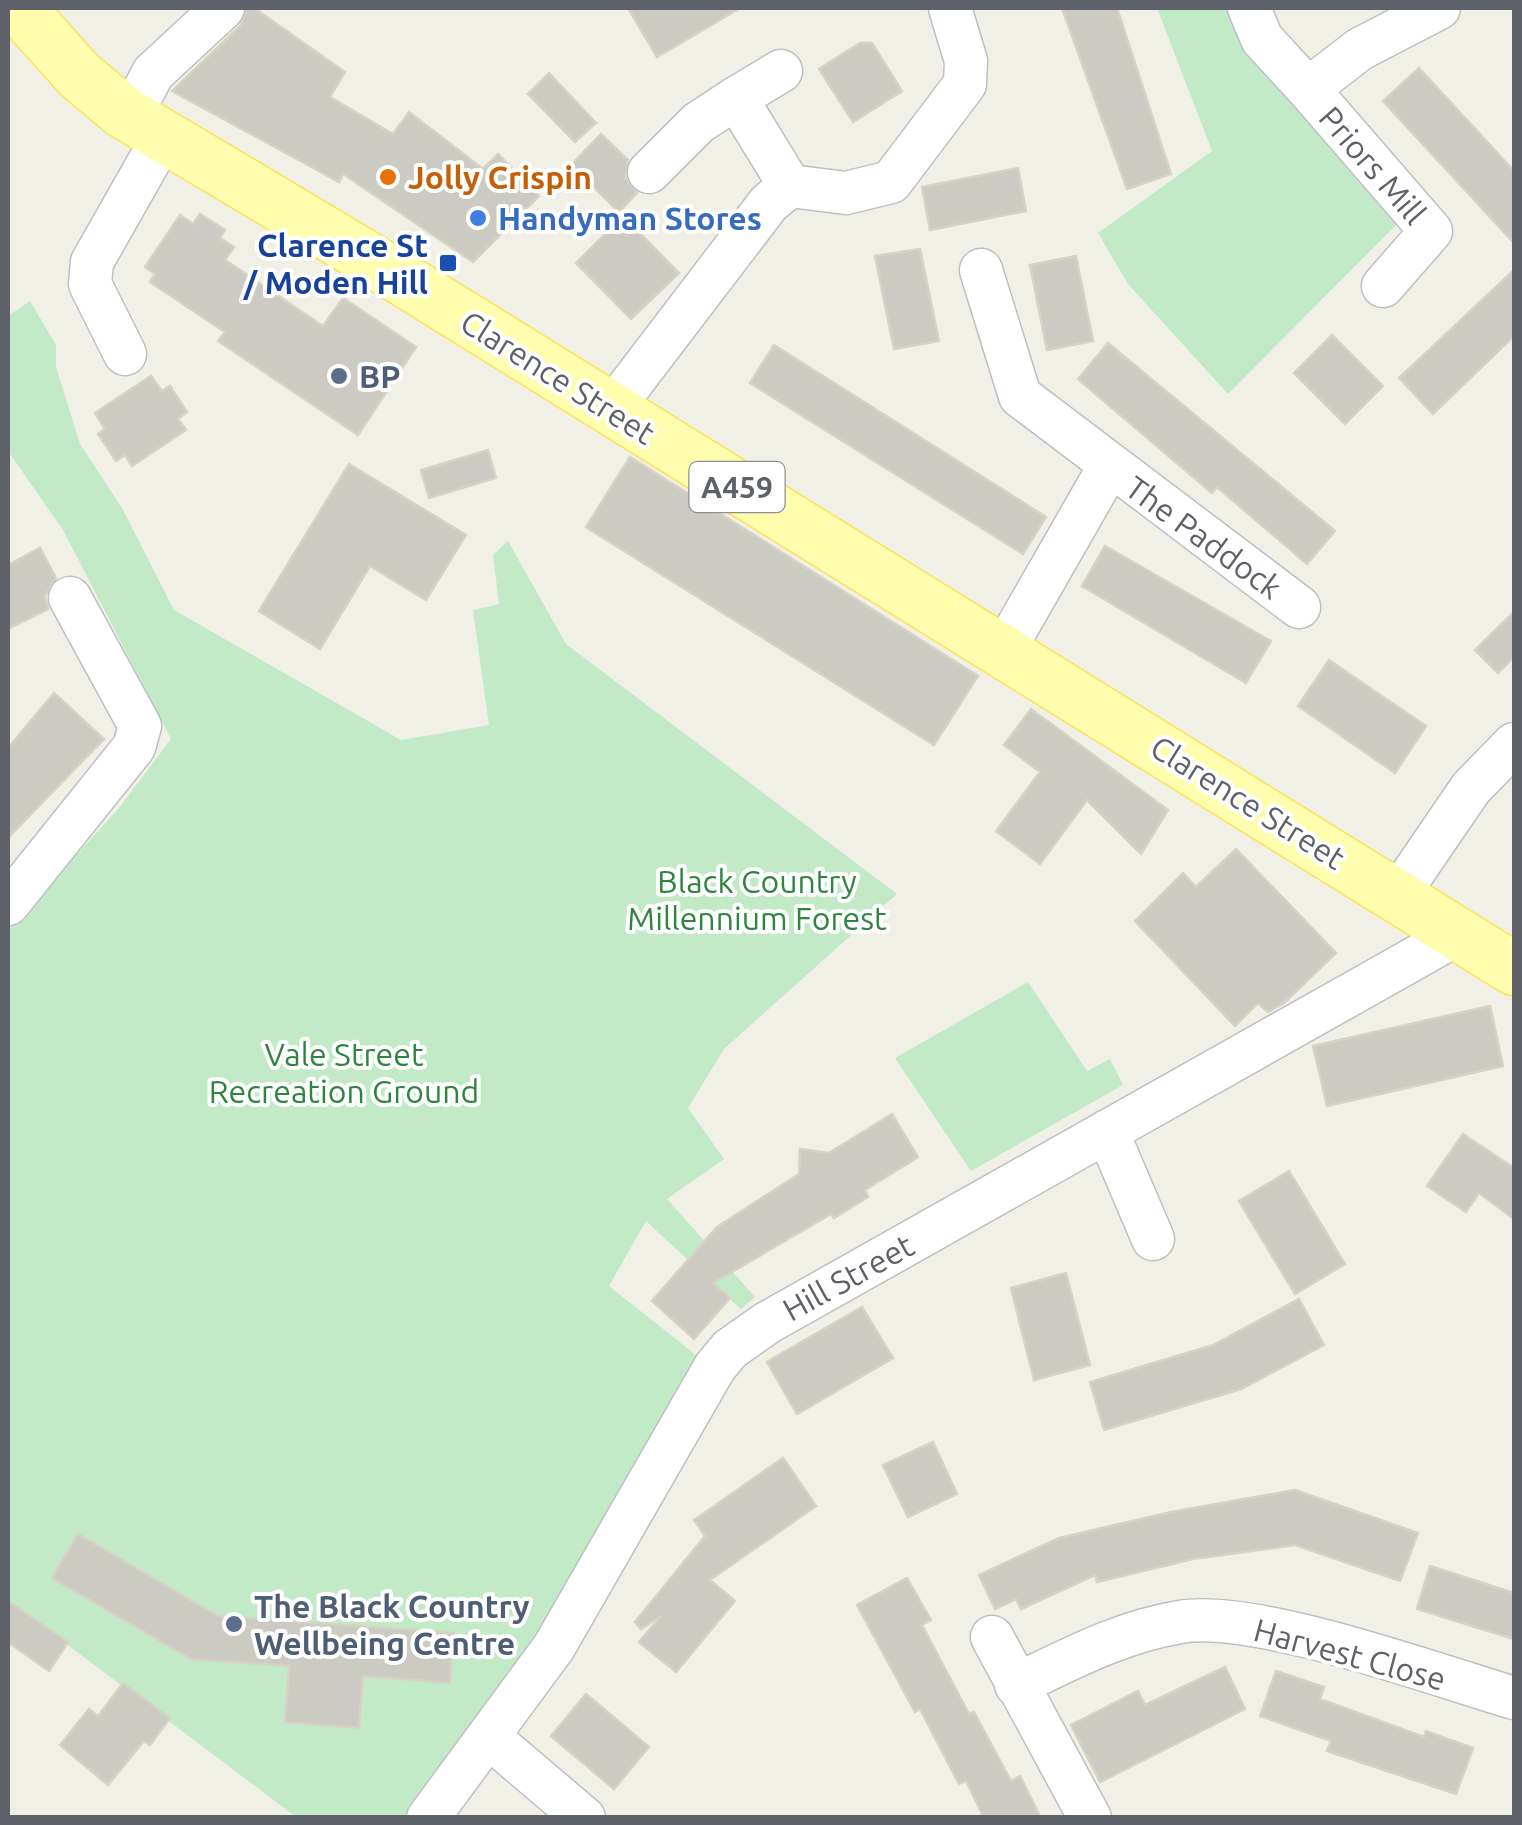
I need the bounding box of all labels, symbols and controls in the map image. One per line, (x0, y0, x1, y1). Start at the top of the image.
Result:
street label: Priors Mill (1312, 99, 1434, 231)
place label: Jolly Crispin (408, 159, 592, 195)
marker: Jolly Crispin (377, 166, 399, 188)
place label: Handyman Stores (498, 200, 762, 236)
marker: Handyman Stores (467, 207, 489, 229)
place label: Clarence St / Moden Hill (243, 227, 428, 300)
marker: Clarence St / Moden Hill (437, 252, 459, 274)
street label: Clarence Street (454, 303, 662, 451)
place label: BP (359, 358, 400, 394)
marker: BP (328, 365, 350, 387)
road number: A459 (690, 462, 784, 512)
street label: The Paddock (1119, 468, 1289, 606)
street label: Clarence Street (1144, 728, 1352, 876)
park label: Black Country Millennium Forest (627, 863, 887, 936)
park label: Vale Street Recreation Ground (209, 1036, 479, 1109)
street label: Hill Street (777, 1226, 920, 1328)
place label: The Black Country Wellbeing Centre (254, 1588, 530, 1661)
street label: Harvest Close (1250, 1611, 1450, 1697)
marker: The Black Country Wellbeing Centre (223, 1613, 245, 1635)

